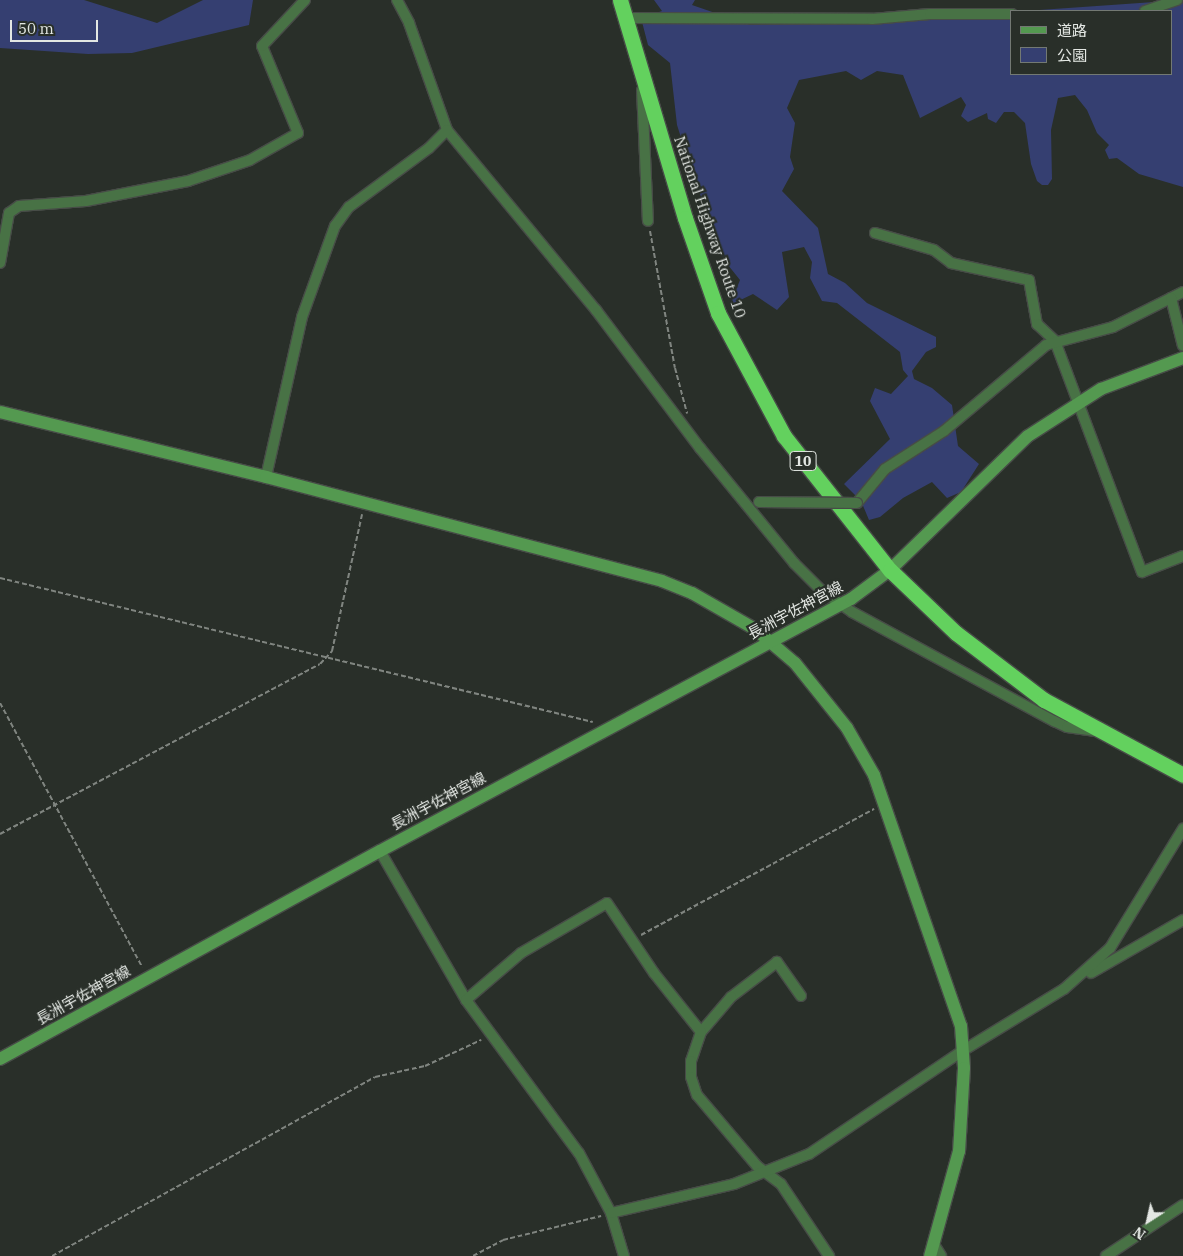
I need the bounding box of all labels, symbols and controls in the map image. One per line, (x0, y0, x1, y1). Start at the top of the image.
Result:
scale bar (12, 10, 100, 42)
legend (1010, 10, 1173, 75)
text: 50 m (18, 19, 54, 38)
text: 道路 (1057, 21, 1087, 40)
text: 公園 (1057, 46, 1087, 65)
street label: National Highway Route 10 (670, 134, 750, 320)
road number: 10 (789, 450, 817, 472)
street label: 長洲宇佐神宮線 (744, 577, 846, 643)
street label: 長洲宇佐神宮線 (387, 768, 489, 834)
street label: 長洲宇佐神宮線 (33, 962, 133, 1028)
north arrow (1123, 1196, 1173, 1246)
text: N (1130, 1223, 1149, 1244)

